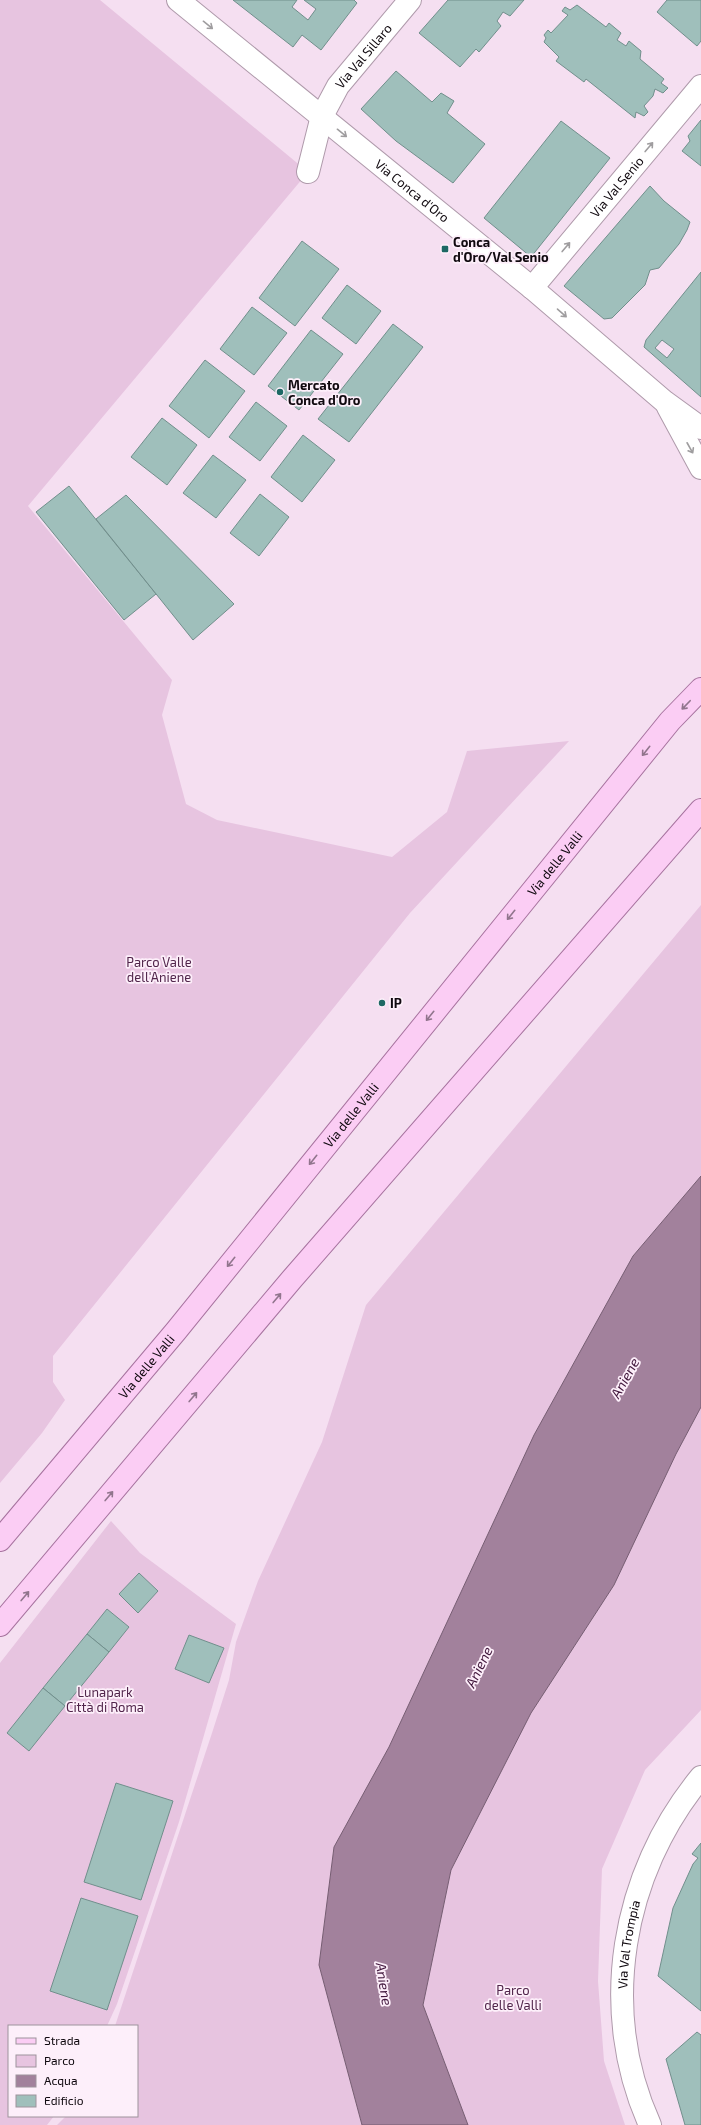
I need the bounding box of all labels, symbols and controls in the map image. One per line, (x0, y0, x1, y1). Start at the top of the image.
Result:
one-way arrow (203, 20, 214, 29)
street label: Via Val Sillaro (331, 20, 395, 92)
one-way arrow (337, 128, 348, 137)
one-way arrow (645, 142, 654, 153)
street label: Via Val Senio (587, 153, 647, 220)
street label: Via Conca d'Oro (372, 156, 453, 226)
place label: Conca d'Oro/Val Senio (453, 234, 549, 265)
one-way arrow (561, 242, 570, 252)
marker: Conca d'Oro/Val Senio (440, 244, 450, 254)
one-way arrow (556, 309, 567, 318)
place label: Mercato Conca d'Oro (288, 377, 361, 408)
marker: Mercato Conca d'Oro (275, 387, 285, 397)
one-way arrow (686, 442, 694, 454)
one-way arrow (681, 700, 691, 710)
one-way arrow (641, 745, 650, 756)
street label: Via delle Valli (524, 828, 586, 899)
one-way arrow (507, 909, 516, 920)
park label: Parco Valle dell'Aniene (126, 954, 192, 985)
place label: IP (390, 995, 402, 1011)
marker: IP (377, 998, 387, 1008)
one-way arrow (425, 1010, 434, 1021)
street label: Via delle Valli (320, 1080, 382, 1151)
one-way arrow (309, 1155, 317, 1166)
one-way arrow (227, 1256, 236, 1267)
one-way arrow (272, 1292, 281, 1303)
street label: Via delle Valli (115, 1331, 178, 1402)
water label: Aniene (606, 1354, 643, 1402)
one-way arrow (188, 1392, 197, 1402)
one-way arrow (105, 1491, 114, 1502)
one-way arrow (21, 1590, 30, 1601)
water label: Aniene (461, 1643, 496, 1691)
park label: Lunapark Città di Roma (66, 1684, 144, 1715)
street label: Via Val Trompia (614, 1898, 643, 1989)
water label: Aniene (373, 1960, 396, 2007)
park label: Parco delle Valli (484, 1982, 542, 2013)
legend (8, 2025, 138, 2117)
text: Strada (44, 2033, 80, 2047)
text: Parco (44, 2053, 75, 2067)
text: Acqua (44, 2073, 78, 2087)
text: Edificio (44, 2093, 84, 2107)

